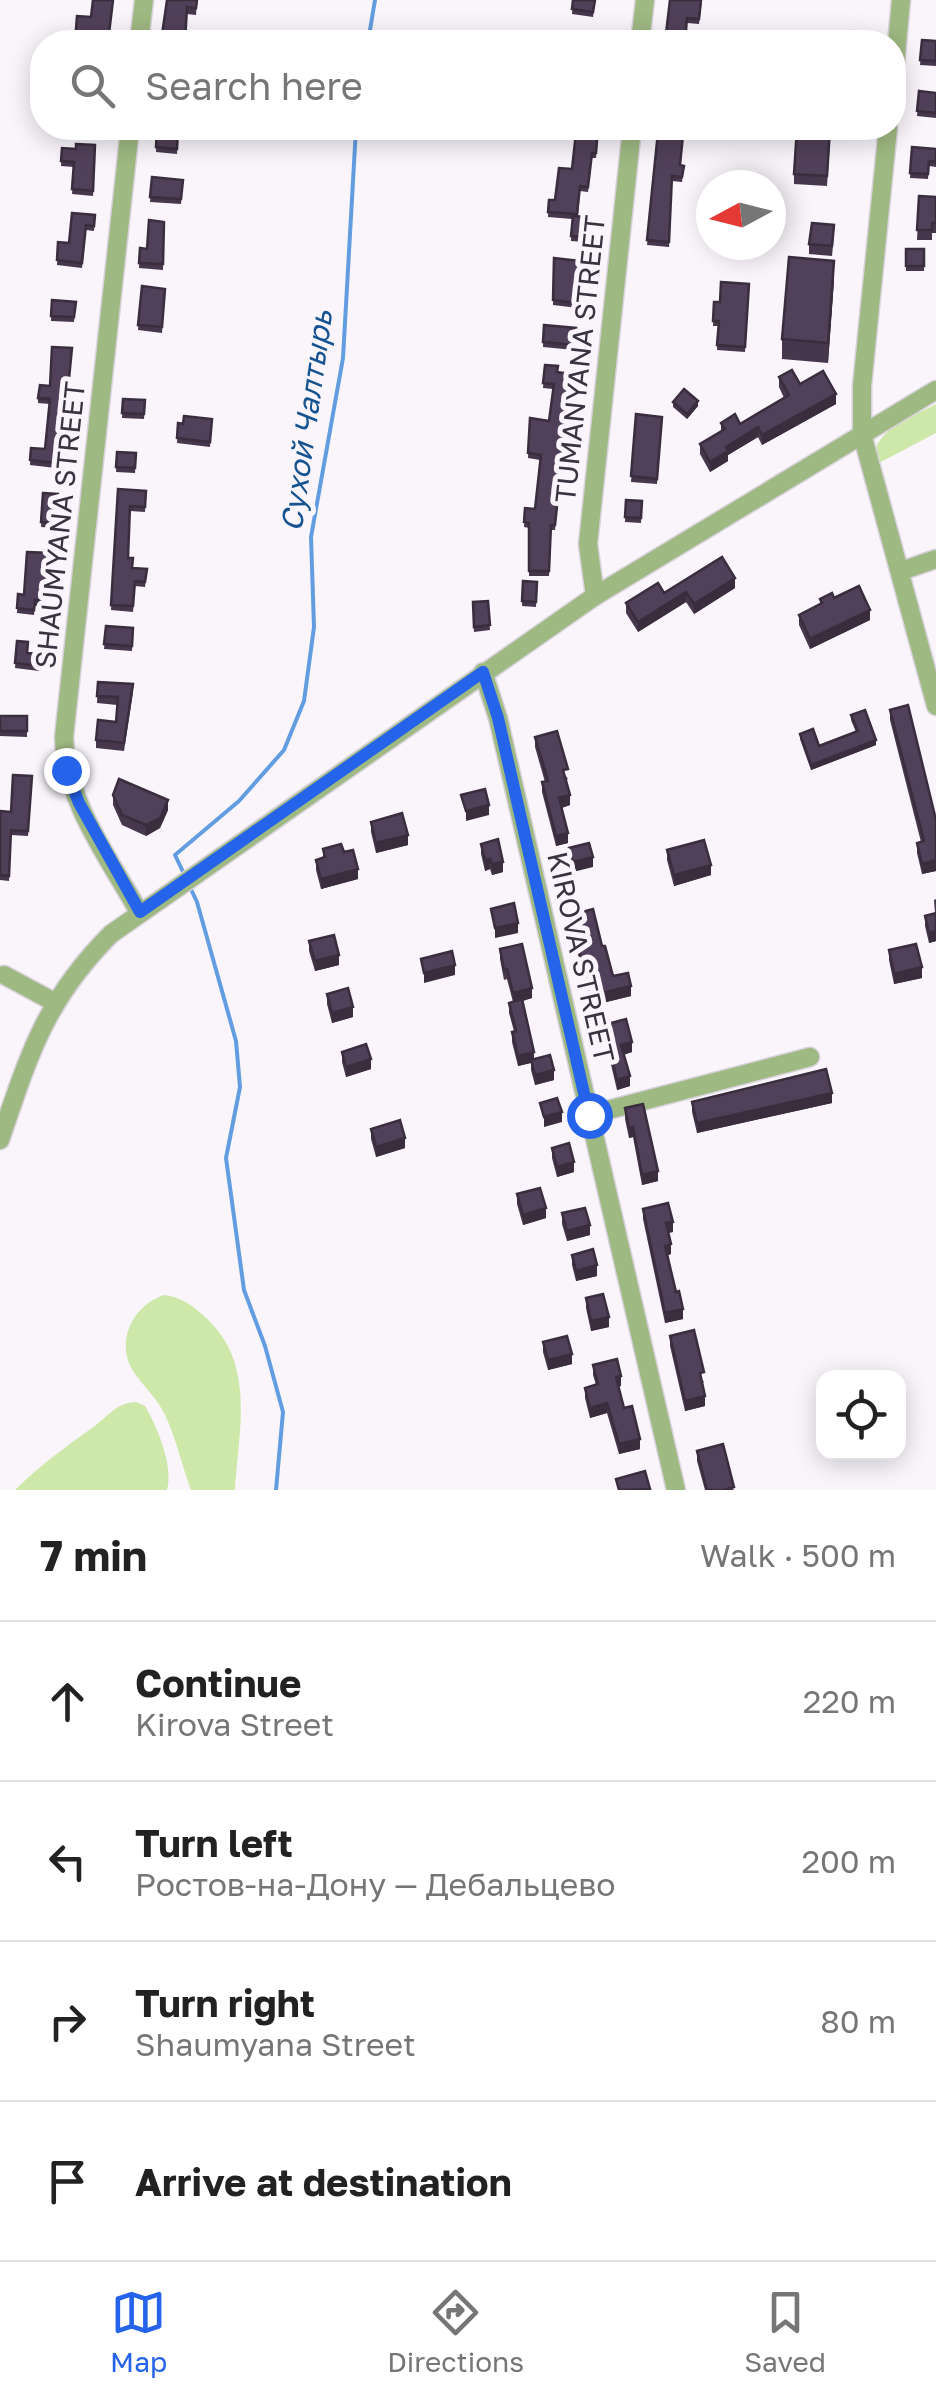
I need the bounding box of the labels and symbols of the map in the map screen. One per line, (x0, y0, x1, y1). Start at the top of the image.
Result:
north arrow (696, 170, 786, 260)
street label: TUMANYANA STREET (548, 214, 611, 504)
water label: Сухой Чалтырь (273, 307, 339, 534)
street label: SHAUMYANA STREET (28, 380, 91, 670)
route end (44, 748, 90, 794)
street label: KIROVA STREET (541, 848, 622, 1065)
route start (567, 1093, 613, 1139)

